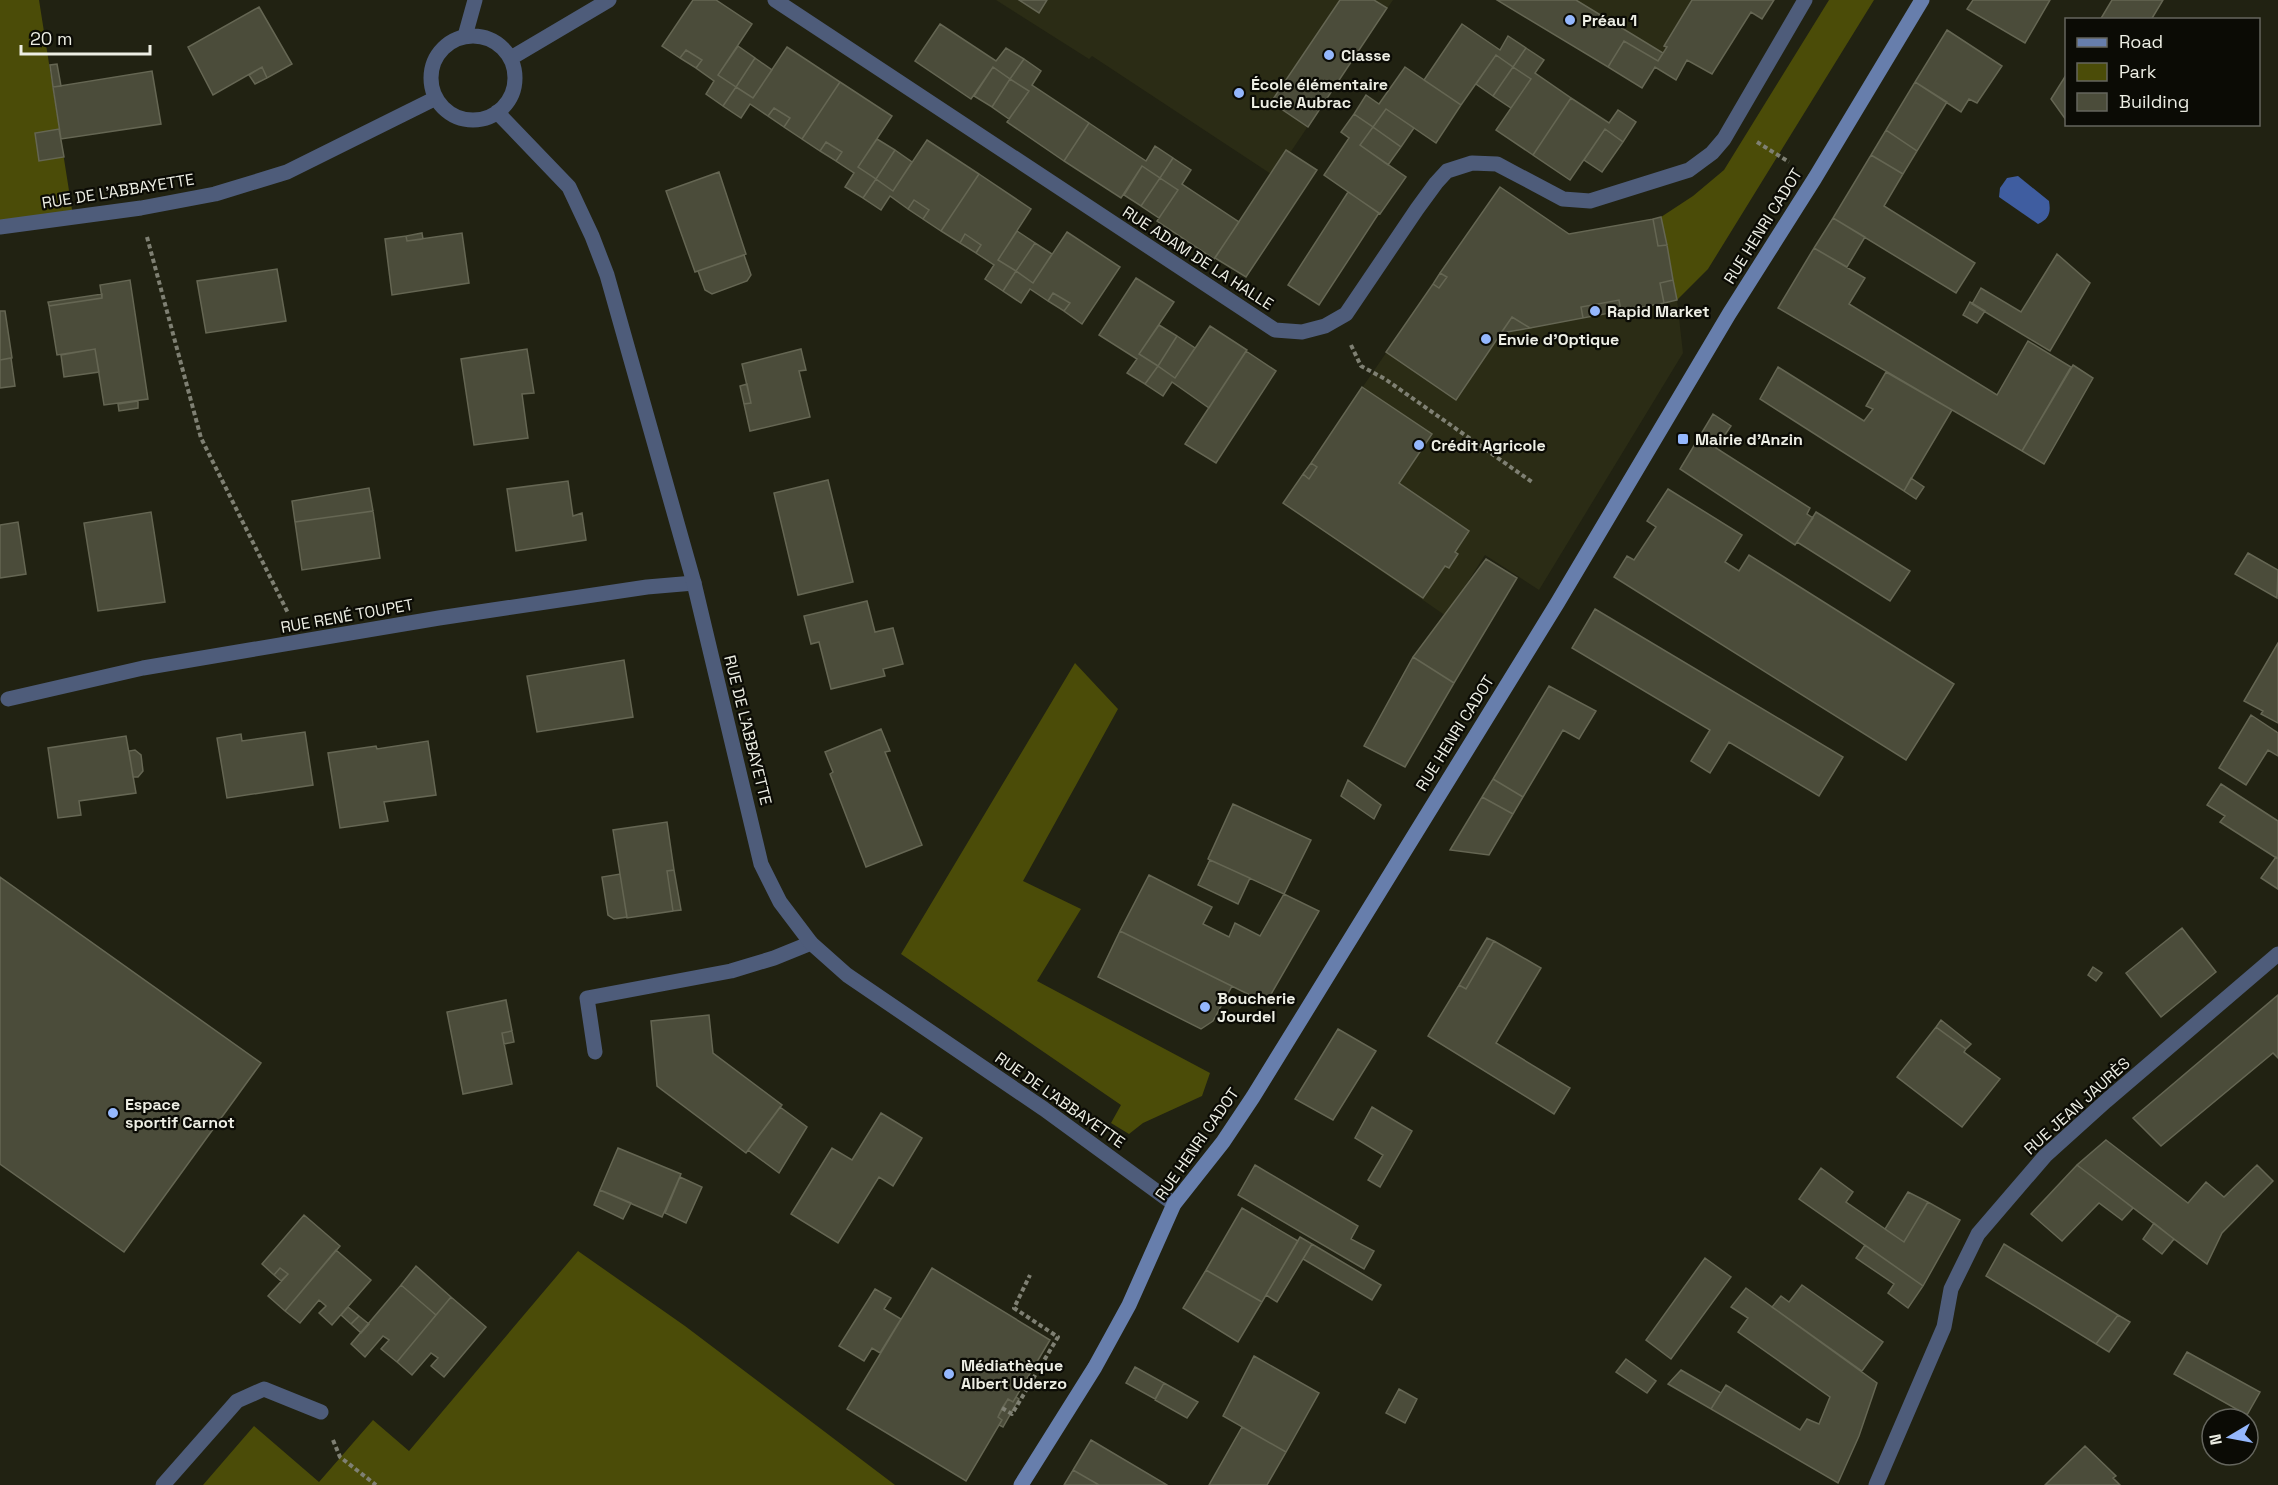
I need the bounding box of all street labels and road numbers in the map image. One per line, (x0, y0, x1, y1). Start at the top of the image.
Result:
street label: RUE HENRI CADOT (1719, 164, 1807, 288)
street label: RUE DE L'ABBAYETTE (40, 169, 196, 213)
street label: RUE ADAM DE LA HALLE (1119, 201, 1277, 315)
street label: RUE RENÉ TOUPET (279, 594, 415, 638)
street label: RUE DE L'ABBAYETTE (719, 653, 777, 807)
street label: RUE HENRI CADOT (1411, 671, 1499, 795)
street label: RUE DE L'ABBAYETTE (991, 1047, 1129, 1153)
street label: RUE JEAN JAURÈS (2020, 1053, 2135, 1159)
street label: RUE HENRI CADOT (1150, 1084, 1244, 1204)

